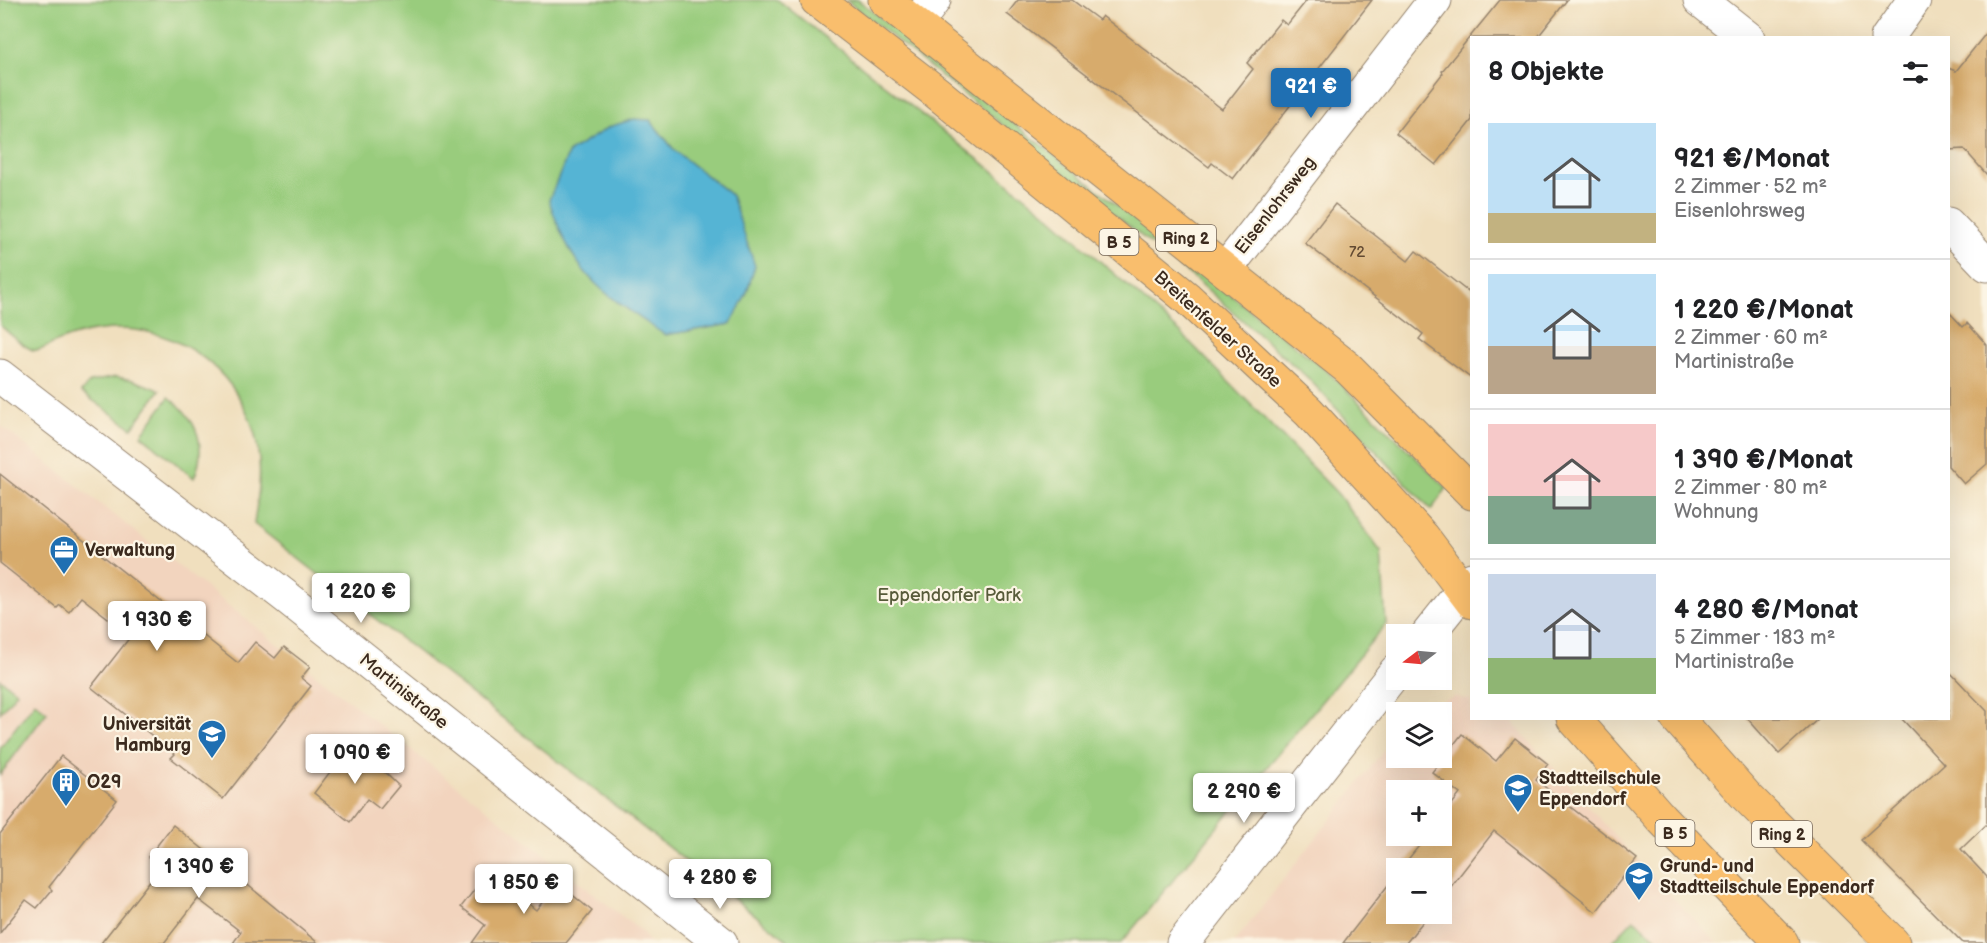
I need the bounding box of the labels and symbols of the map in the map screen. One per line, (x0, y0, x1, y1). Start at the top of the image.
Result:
pin: 921 € (1269, 68, 1353, 119)
street label: Eisenlohrsweg (1231, 152, 1320, 258)
road number: Ring 2 (1156, 225, 1216, 251)
road number: B 5 (1100, 229, 1138, 255)
house number: 72 (1349, 243, 1365, 262)
street label: Breitenfelder Straße (1150, 267, 1286, 392)
office icon: Verwaltung (48, 534, 80, 576)
place label: Verwaltung (85, 540, 175, 561)
pin: 1 220 € (306, 573, 416, 624)
park label: Eppendorfer Park (877, 585, 1021, 606)
pin: 1 930 € (102, 601, 212, 652)
north arrow (1386, 624, 1452, 690)
street label: Martinistraße (355, 649, 453, 734)
place label: Universität Hamburg (103, 714, 191, 756)
school or university icon: Universität Hamburg (196, 718, 228, 760)
pin: 1 090 € (300, 734, 410, 785)
building icon: O29 (50, 766, 82, 808)
place label: Stadtteilschule Eppendorf (1539, 768, 1661, 810)
place label: O29 (87, 772, 122, 793)
school or university icon: Stadtteilschule Eppendorf (1502, 772, 1534, 814)
pin: 2 290 € (1189, 773, 1299, 824)
road number: B 5 (1656, 820, 1694, 846)
road number: Ring 2 (1752, 821, 1812, 847)
pin: 1 390 € (144, 848, 254, 899)
place label: Grund- und Stadtteilschule Eppendorf (1660, 856, 1875, 898)
pin: 4 280 € (665, 859, 775, 910)
school or university icon: Grund- und Stadtteilschule Eppendorf (1623, 860, 1655, 902)
pin: 1 850 € (469, 864, 579, 915)

